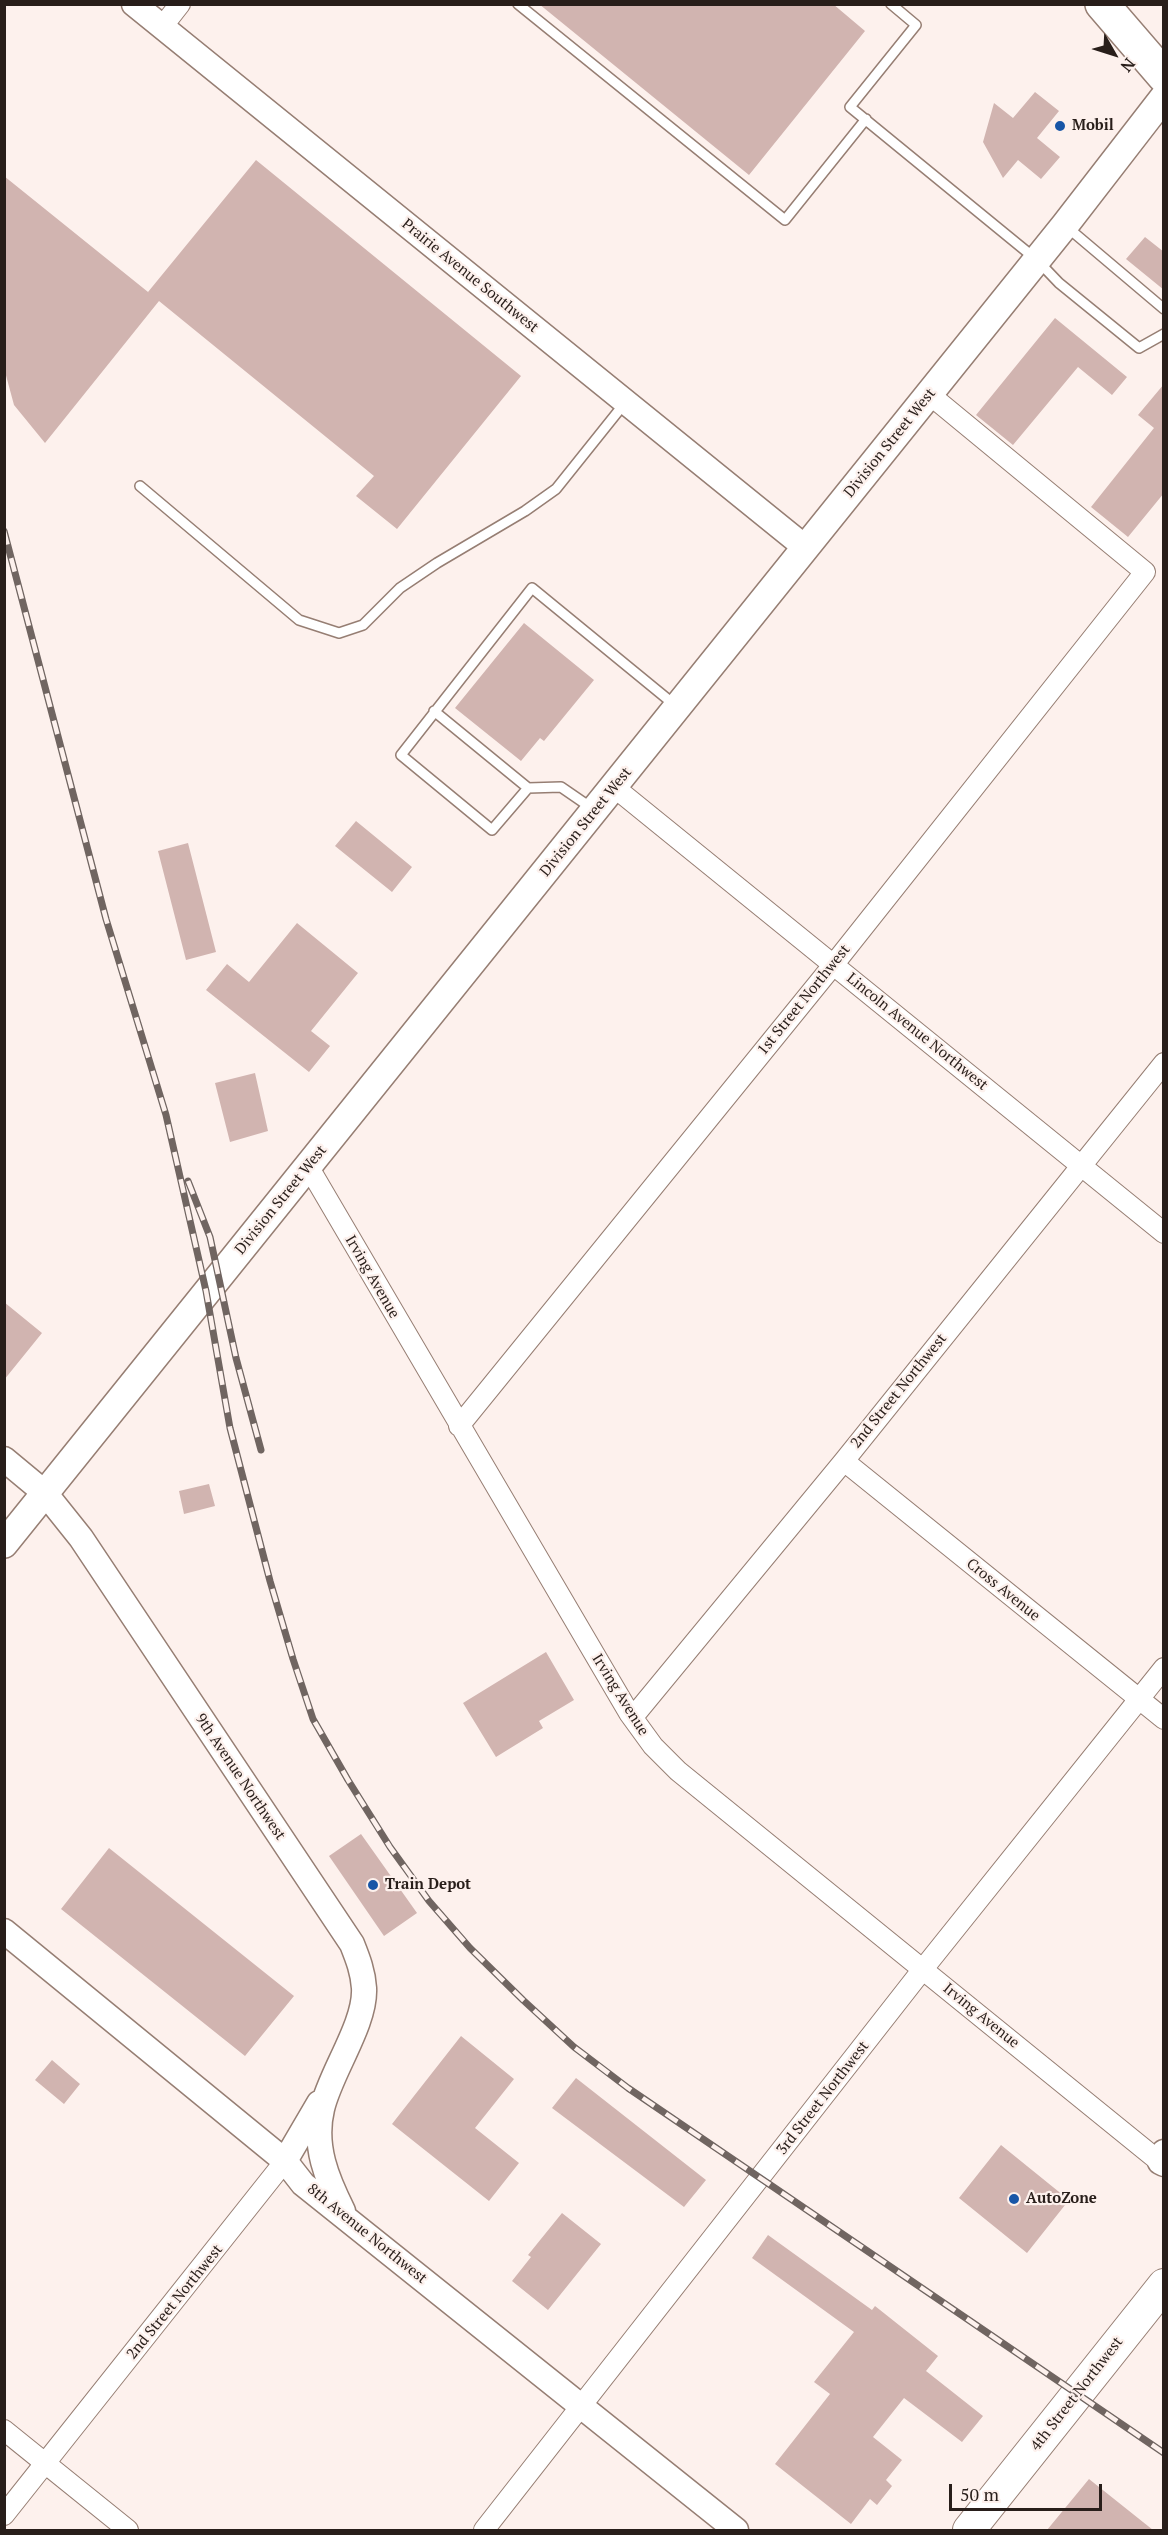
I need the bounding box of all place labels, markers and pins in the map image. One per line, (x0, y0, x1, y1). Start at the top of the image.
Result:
place label: Mobil (1072, 117, 1114, 135)
marker: Mobil (1053, 119, 1067, 133)
place label: Train Depot (385, 1876, 471, 1894)
marker: Train Depot (366, 1878, 380, 1892)
place label: AutoZone (1026, 2190, 1097, 2208)
marker: AutoZone (1007, 2192, 1021, 2206)

